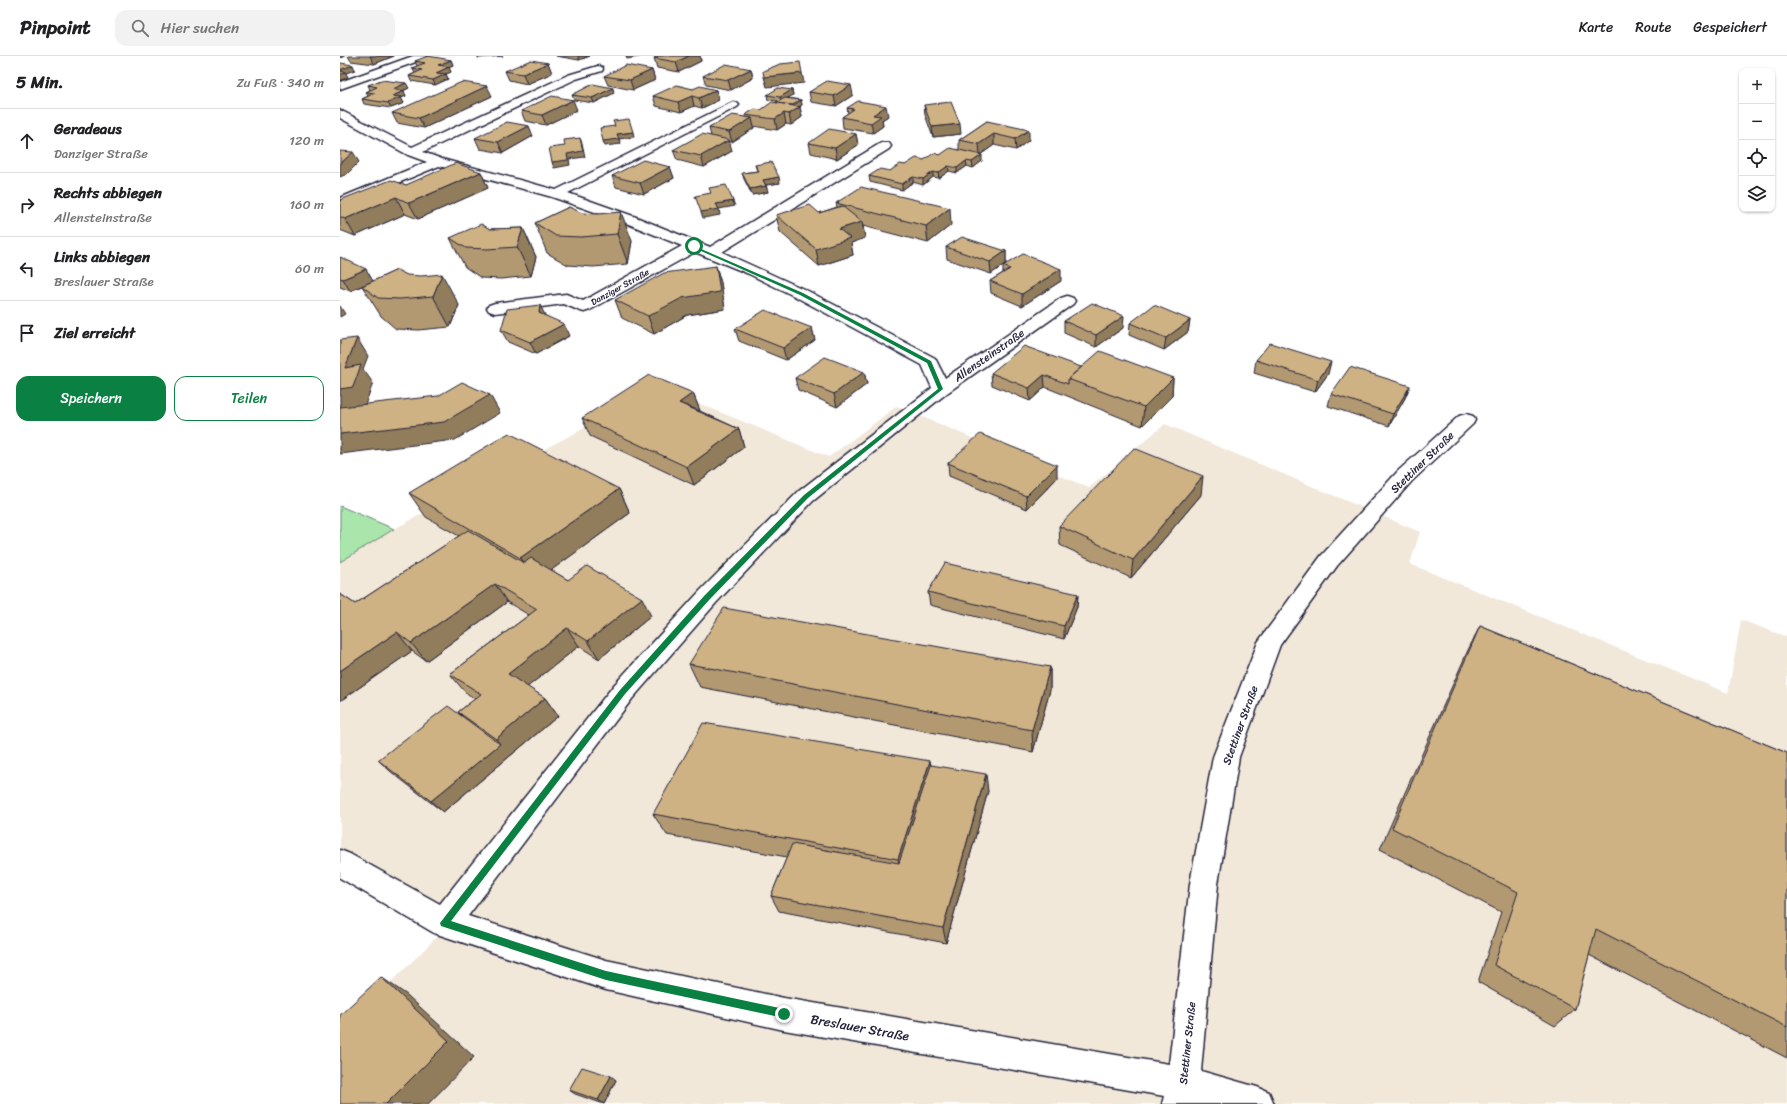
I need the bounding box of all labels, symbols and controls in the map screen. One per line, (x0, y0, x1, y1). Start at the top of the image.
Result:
search box (115, 10, 395, 46)
text: Pinpoint (20, 11, 91, 44)
text: Hier suchen (161, 15, 239, 41)
text: Karte (1579, 15, 1613, 40)
text: Route (1635, 15, 1671, 40)
text: Gespeichert (1693, 15, 1767, 40)
icon: search (129, 17, 151, 39)
text: 5 Min. (16, 67, 64, 97)
map controls (1739, 68, 1775, 212)
button: + (1739, 68, 1775, 104)
text: Zu Fuß · 340 m (236, 71, 324, 94)
button: − (1739, 104, 1775, 140)
text: Geradeaus (54, 116, 122, 142)
text: 120 m (289, 129, 324, 152)
icon: ahead (16, 130, 38, 152)
button: locate (1739, 140, 1775, 176)
text: Danziger Straße (54, 142, 148, 165)
button: layers (1739, 176, 1775, 212)
text: Rechts abbiegen (54, 180, 162, 206)
text: 160 m (289, 193, 324, 216)
icon: right (16, 194, 38, 216)
text: Allensteinstraße (54, 206, 152, 229)
route start (685, 237, 703, 255)
text: Links abbiegen (54, 244, 150, 270)
text: 60 m (295, 257, 324, 280)
icon: left (16, 258, 38, 280)
street label: Danziger Straße (588, 264, 653, 310)
text: Breslauer Straße (54, 270, 154, 293)
text: Ziel erreicht (54, 320, 135, 346)
icon: arrive (16, 322, 38, 344)
street label: Allensteinstraße (949, 324, 1029, 388)
button: Speichern (16, 376, 166, 421)
button: Teilen (174, 376, 324, 421)
street label: Stettiner Straße (1386, 426, 1459, 498)
street label: Stettiner Straße (1217, 683, 1264, 767)
street label: Stettiner Straße (1174, 1000, 1201, 1085)
route end (775, 1005, 793, 1023)
street label: Breslauer Straße (809, 1008, 911, 1047)

